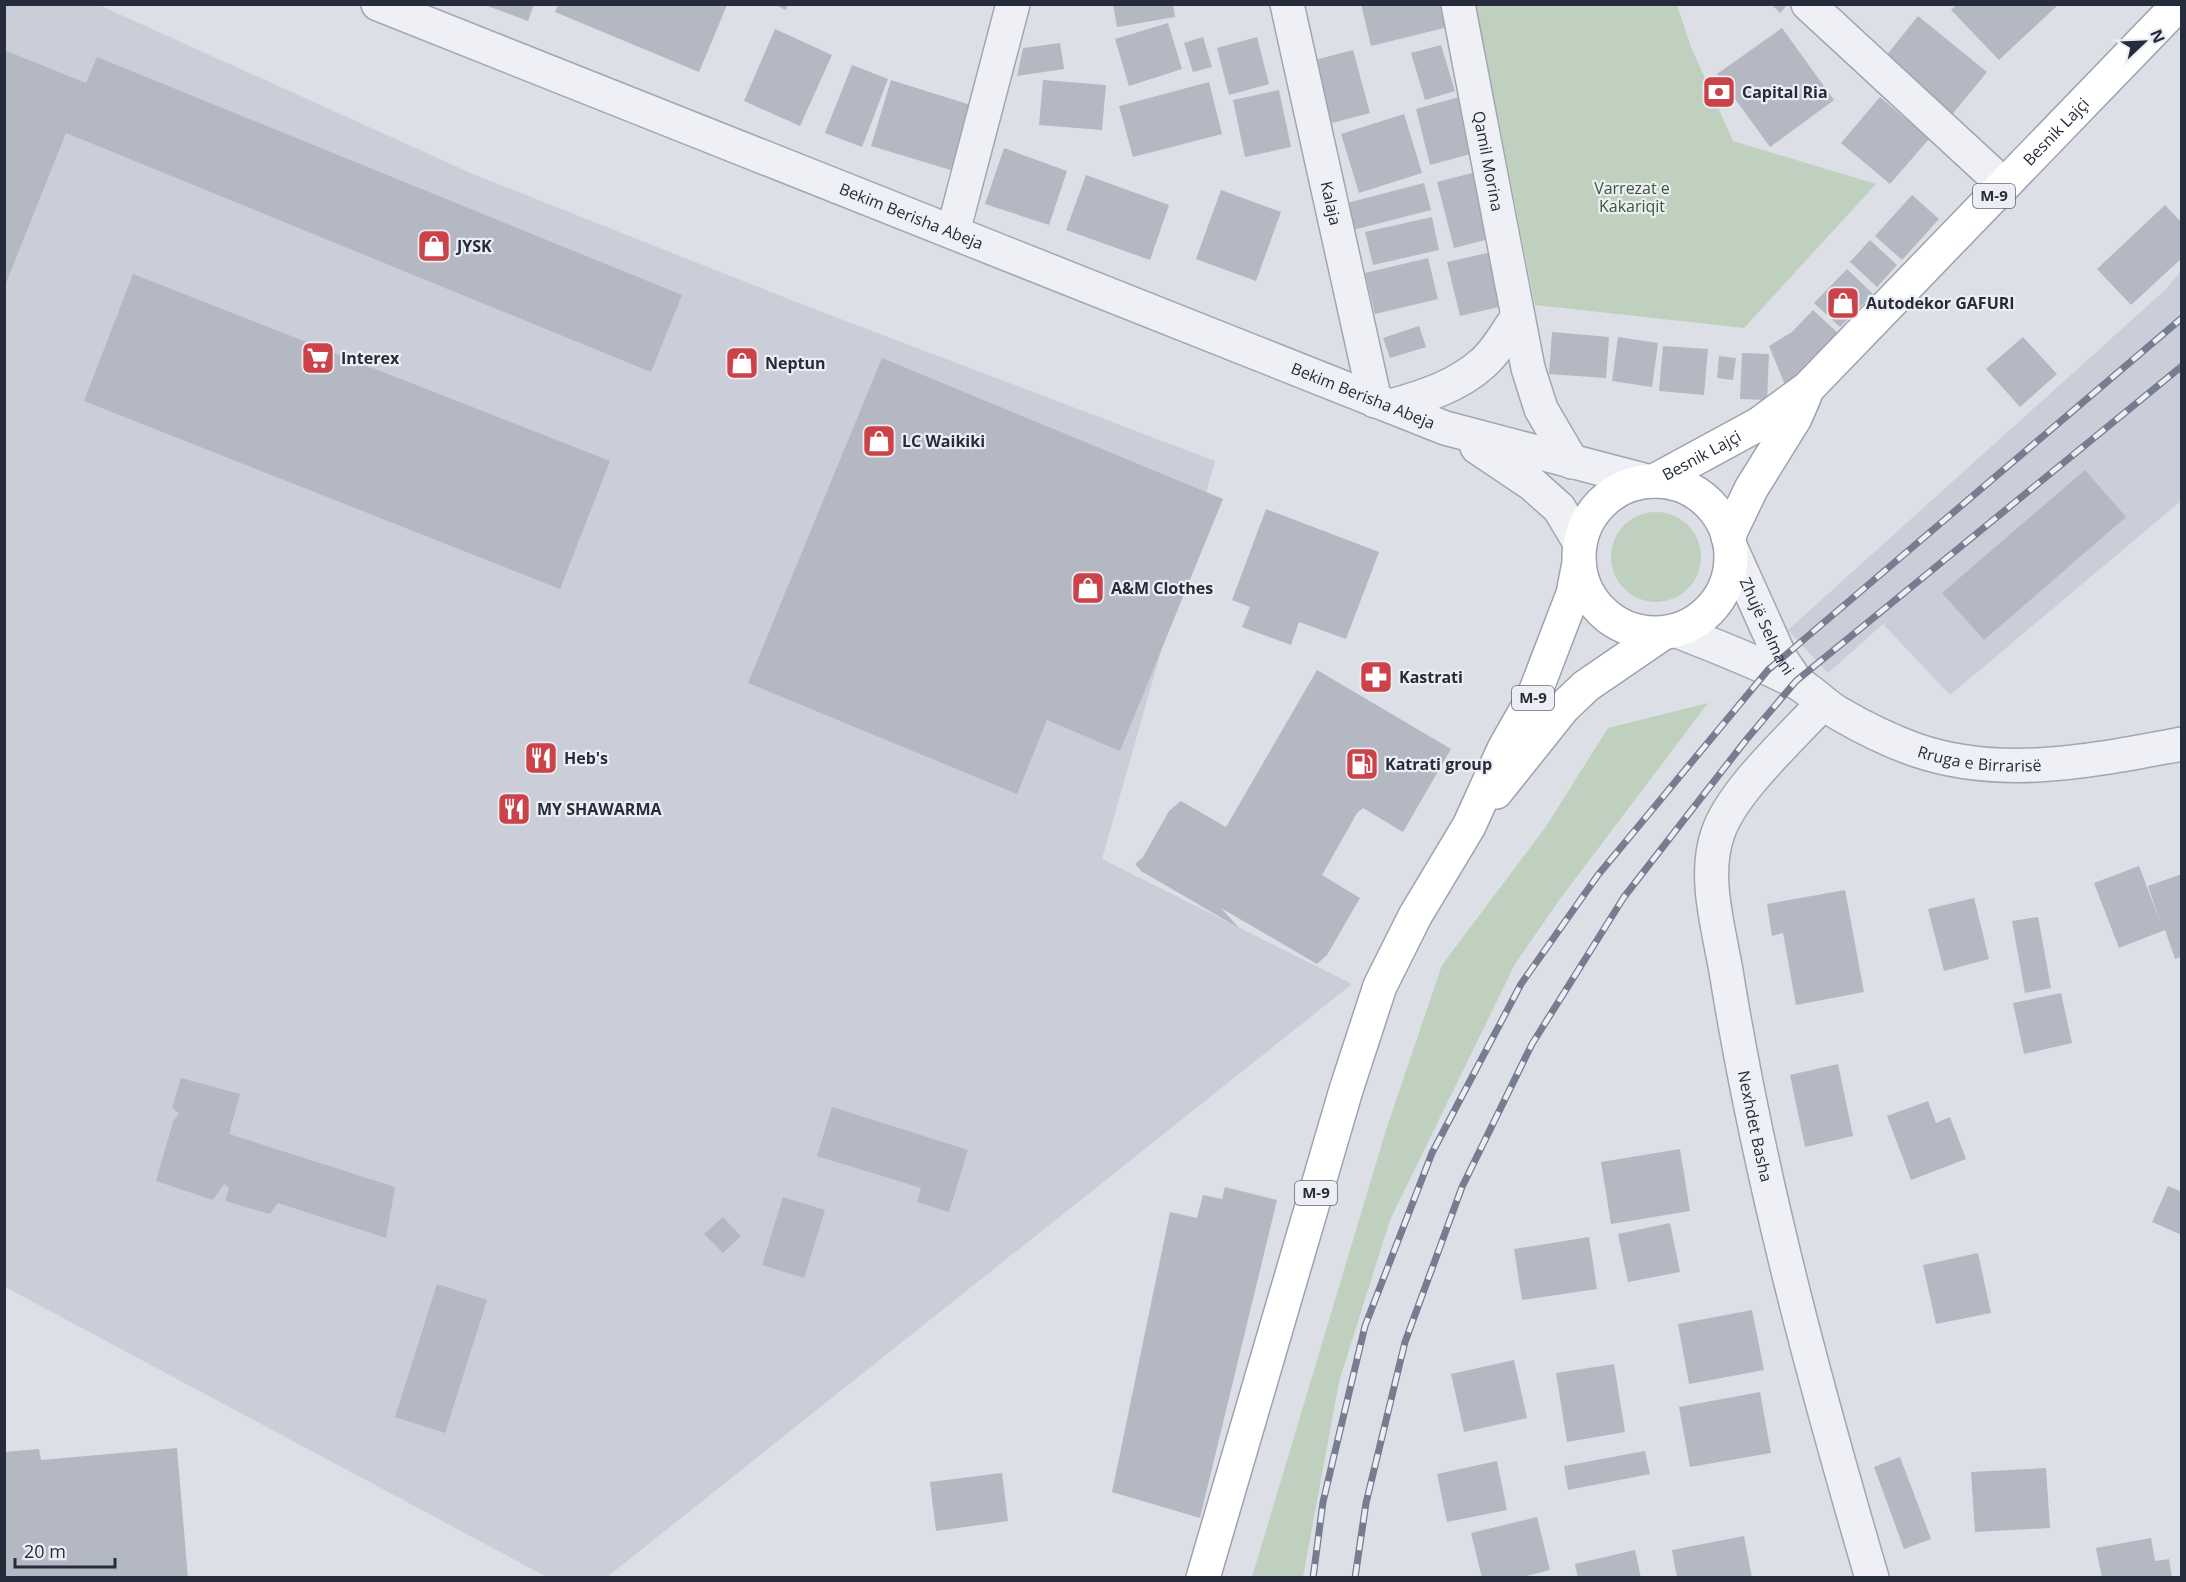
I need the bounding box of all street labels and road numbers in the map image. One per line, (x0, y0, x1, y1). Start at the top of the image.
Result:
street label: Besnik Lajçi (2018, 93, 2094, 170)
street label: Qamil Morina (1468, 109, 1509, 213)
street label: Bekim Berisha Abeja (836, 177, 987, 254)
street label: Kalaja (1316, 179, 1347, 227)
road number: M-9 (1973, 184, 2015, 208)
street label: Bekim Berisha Abeja (1288, 357, 1438, 434)
street label: Besnik Lajçi (1658, 425, 1745, 486)
street label: Zhujë Selmani (1735, 574, 1800, 679)
road number: M-9 (1512, 686, 1554, 710)
street label: Rruga e Birrarisë (1915, 740, 2042, 777)
street label: Nexhdet Basha (1733, 1069, 1778, 1184)
road number: M-9 (1295, 1181, 1337, 1205)

